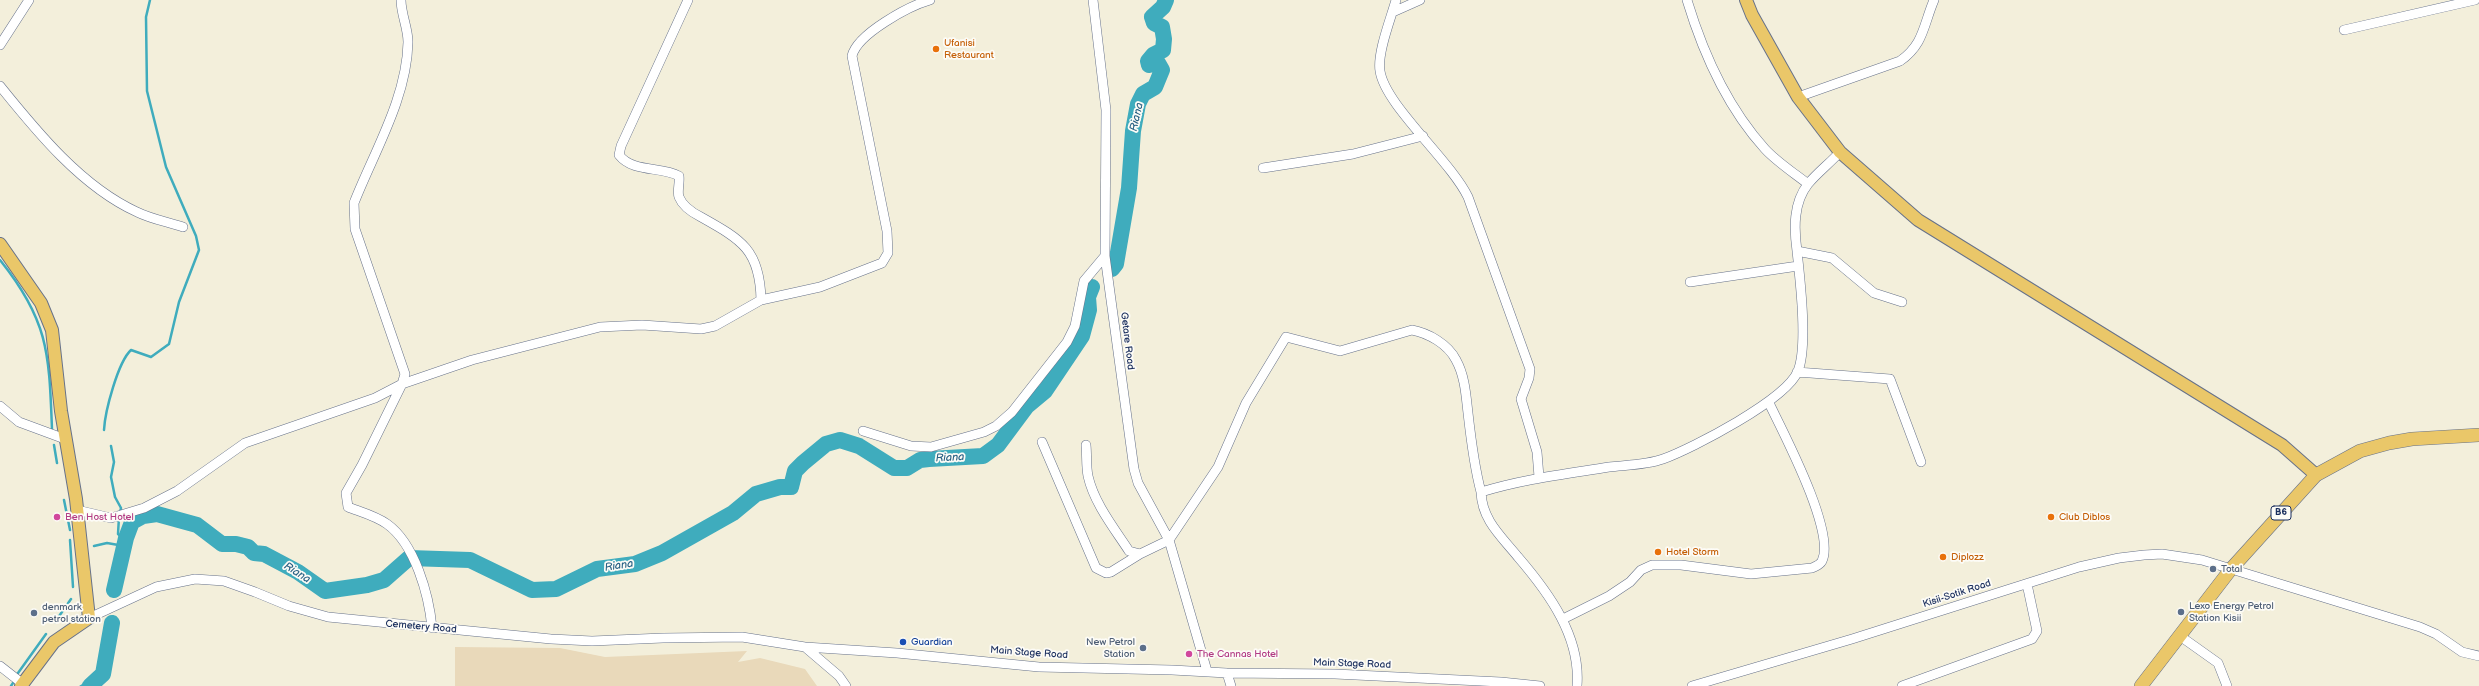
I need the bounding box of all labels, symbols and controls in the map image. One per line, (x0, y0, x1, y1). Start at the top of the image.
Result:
place label: Ufanisi Restaurant (944, 37, 994, 60)
marker: Ufanisi Restaurant (931, 44, 941, 54)
water label: Riana (1127, 101, 1147, 133)
street label: Getare Road (1118, 311, 1136, 371)
water label: Riana (935, 451, 965, 465)
road number: B6 (2271, 506, 2291, 520)
place label: Ben Host Hotel (65, 511, 134, 523)
place label: Club Diblos (2059, 511, 2110, 523)
marker: Ben Host Hotel (52, 512, 62, 522)
marker: Club Diblos (2046, 512, 2056, 522)
place label: Hotel Storm (1666, 546, 1719, 558)
marker: Hotel Storm (1653, 547, 1663, 557)
place label: Diplozz (1951, 551, 1984, 563)
marker: Diplozz (1938, 552, 1948, 562)
water label: Riana (604, 557, 634, 575)
water label: Riana (281, 560, 313, 586)
place label: Total (2221, 563, 2242, 575)
marker: Total (2208, 564, 2218, 574)
street label: Kisii-Sotik Road (1921, 577, 1993, 611)
place label: Lexo Energy Petrol Station Kisii (2189, 600, 2274, 624)
place label: denmark petrol station (42, 601, 101, 624)
marker: Lexo Energy Petrol Station Kisii (2176, 607, 2186, 617)
marker: denmark petrol station (29, 608, 39, 618)
street label: Cemetery Road (385, 618, 457, 636)
place label: Guardian (911, 636, 953, 648)
place label: New Petrol Station (1086, 636, 1135, 660)
marker: Guardian (898, 637, 908, 647)
marker: New Petrol Station (1138, 643, 1148, 653)
street label: Main Stage Road (990, 644, 1068, 662)
place label: The Cannas Hotel (1197, 648, 1278, 660)
marker: The Cannas Hotel (1184, 649, 1194, 659)
street label: Main Stage Road (1313, 657, 1391, 671)

